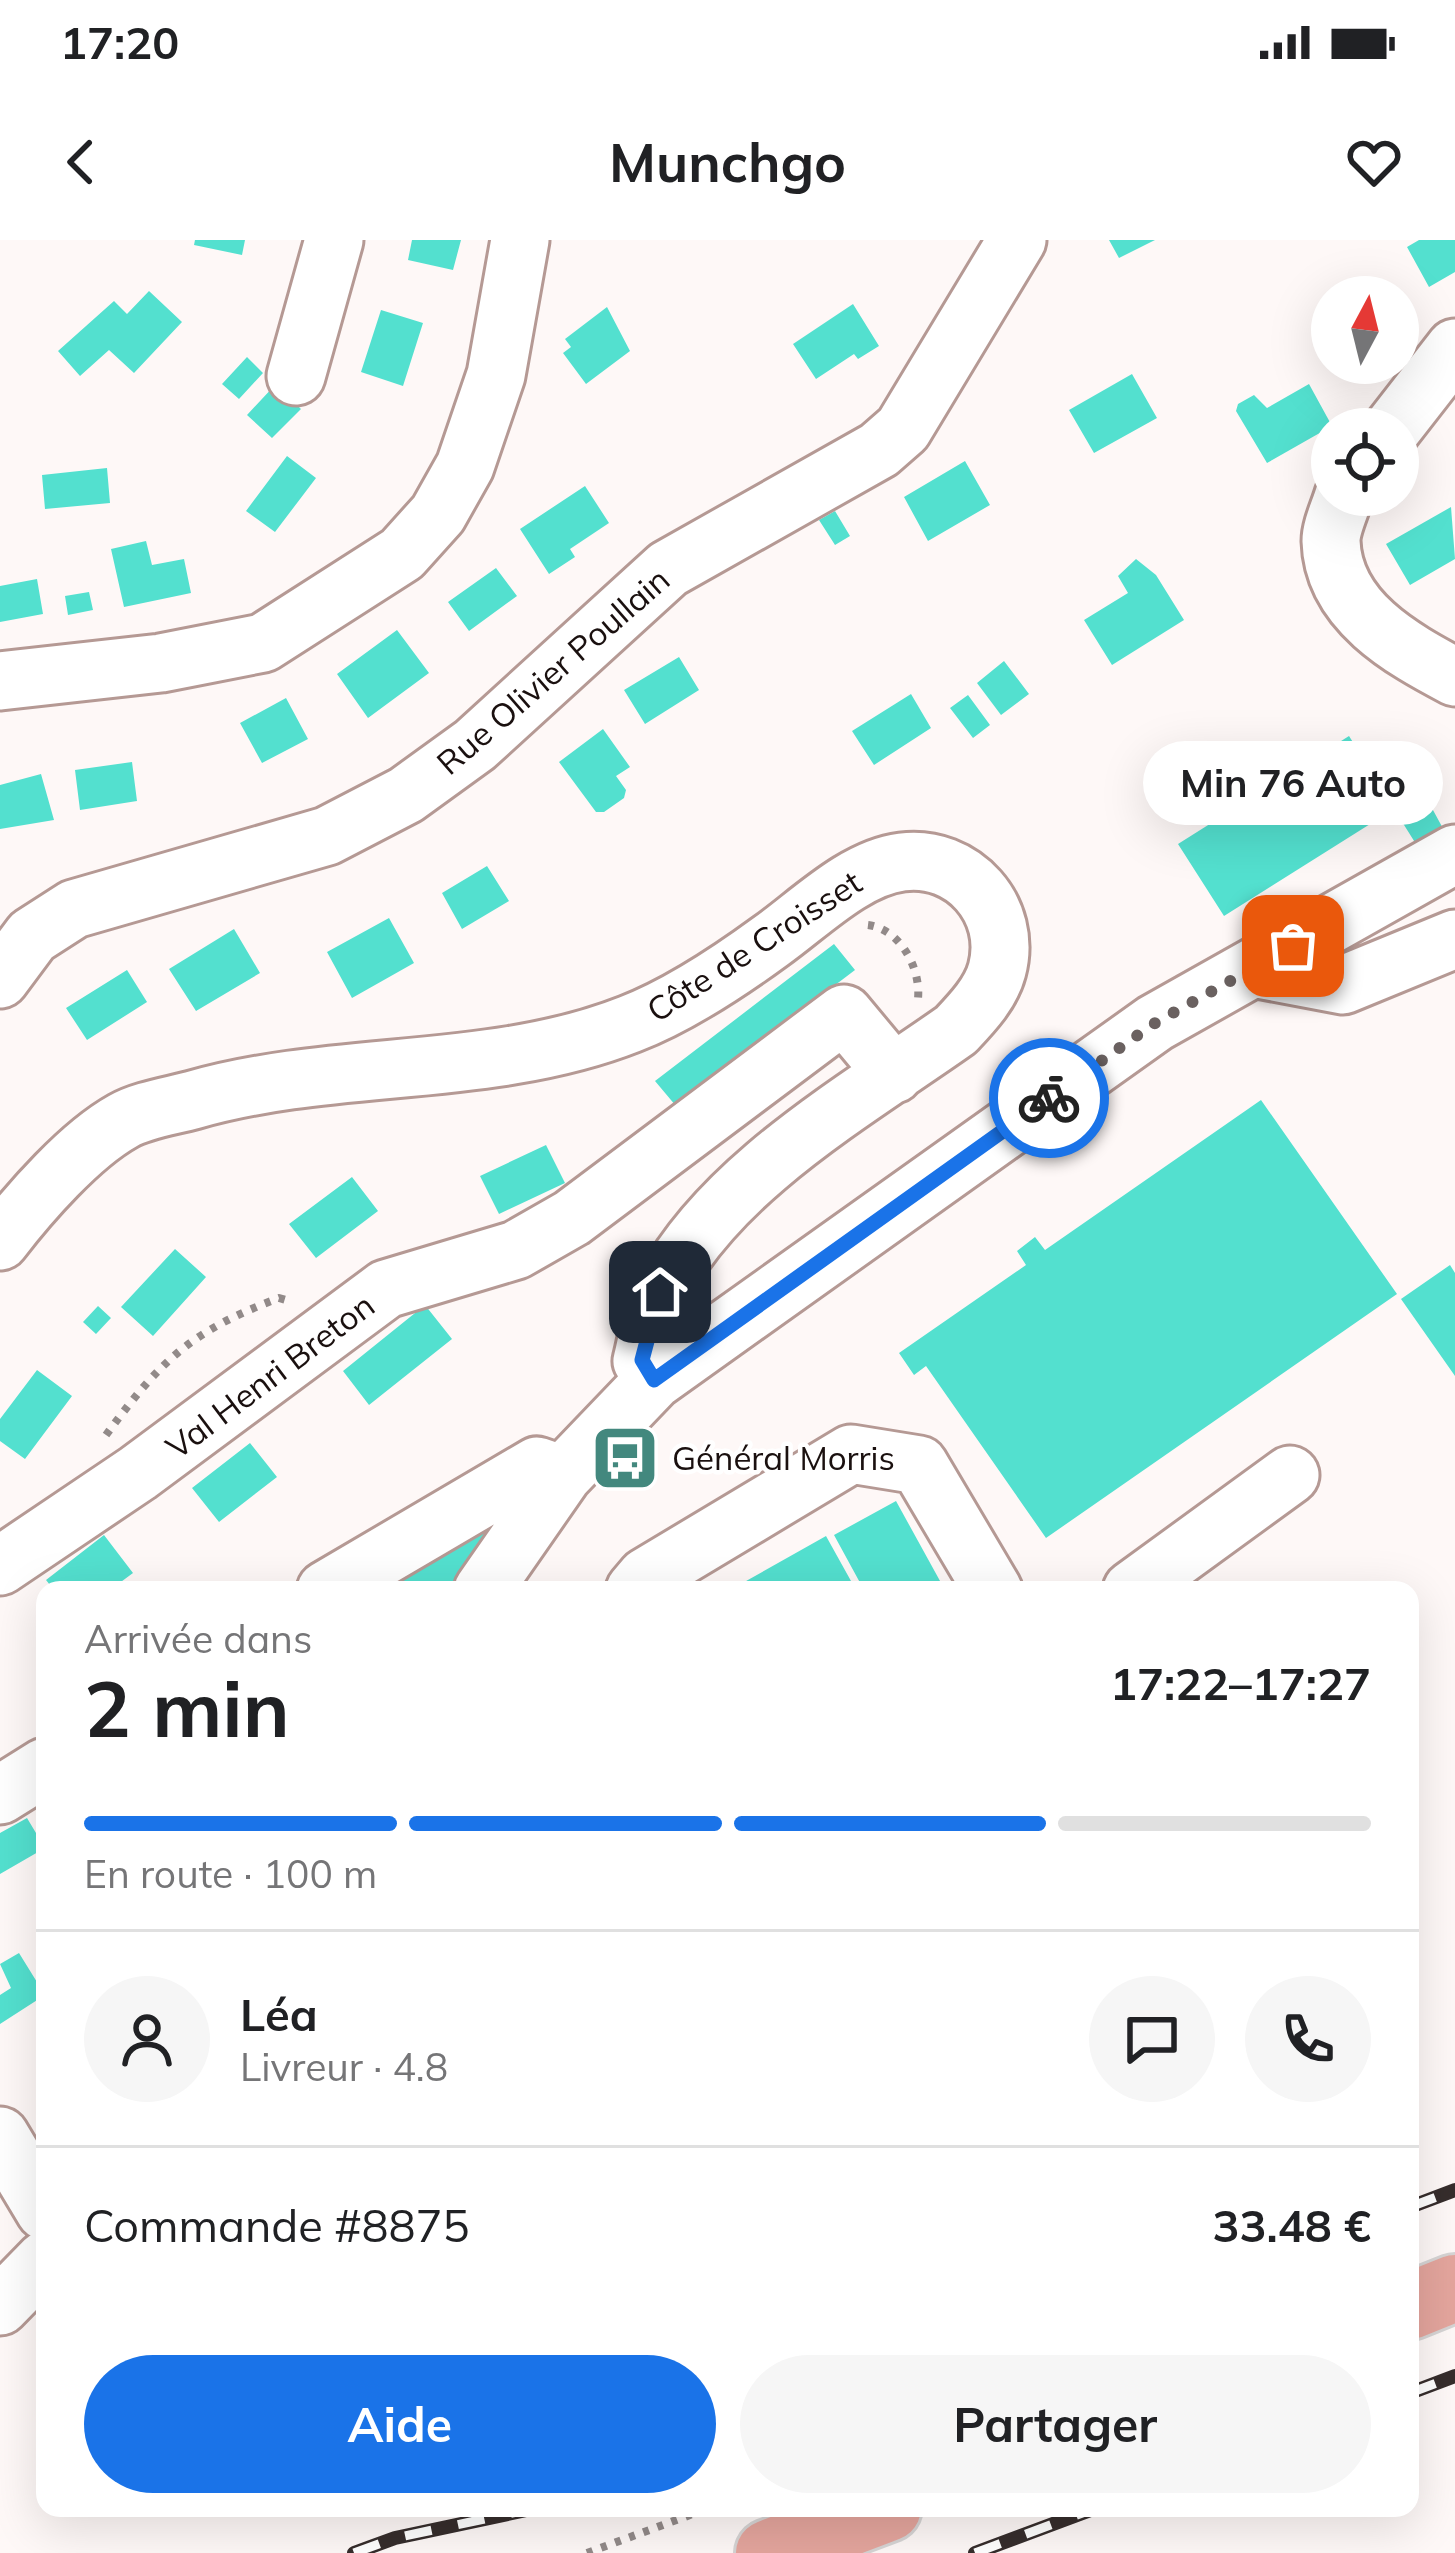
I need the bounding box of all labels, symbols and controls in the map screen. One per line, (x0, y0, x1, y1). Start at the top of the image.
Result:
text: 17:20 (60, 14, 179, 70)
text: Munchgo (609, 128, 846, 196)
icon: back (48, 129, 114, 195)
icon: heart (1341, 129, 1407, 195)
north arrow (1311, 276, 1419, 384)
map controls (1311, 276, 1419, 516)
button: locate (1311, 408, 1419, 516)
street label: Rue Olivier Poullain (428, 558, 677, 783)
callout: Min 76 Auto (1143, 742, 1443, 826)
text: Min 76 Auto (1180, 758, 1406, 807)
street label: Côte de Croisset (639, 861, 869, 1030)
pin (1242, 895, 1344, 997)
icon: bag (1260, 913, 1326, 979)
courier (989, 1038, 1109, 1158)
icon: bike (1016, 1065, 1082, 1131)
pin (609, 1241, 711, 1343)
icon: home (627, 1259, 693, 1325)
street label: Val Henri Breton (157, 1284, 382, 1467)
bus stop icon: Général Morris (590, 1423, 660, 1493)
place label: Général Morris (672, 1437, 895, 1478)
text: Arrivée dans (84, 1614, 312, 1663)
text: 17:22–17:27 (1110, 1655, 1371, 1711)
text: 2 min (84, 1659, 290, 1757)
text: En route · 100 m (84, 1849, 377, 1898)
button: person (84, 1976, 210, 2102)
button: chat (1089, 1976, 1215, 2102)
button: phone (1245, 1976, 1371, 2102)
text: Léa (240, 1986, 318, 2042)
text: Livreur · 4.8 (240, 2042, 448, 2091)
text: Commande #8875 (84, 2197, 470, 2253)
text: 33.48 € (1213, 2197, 1371, 2253)
button: Aide (84, 2355, 716, 2493)
button: Partager (740, 2355, 1371, 2493)

